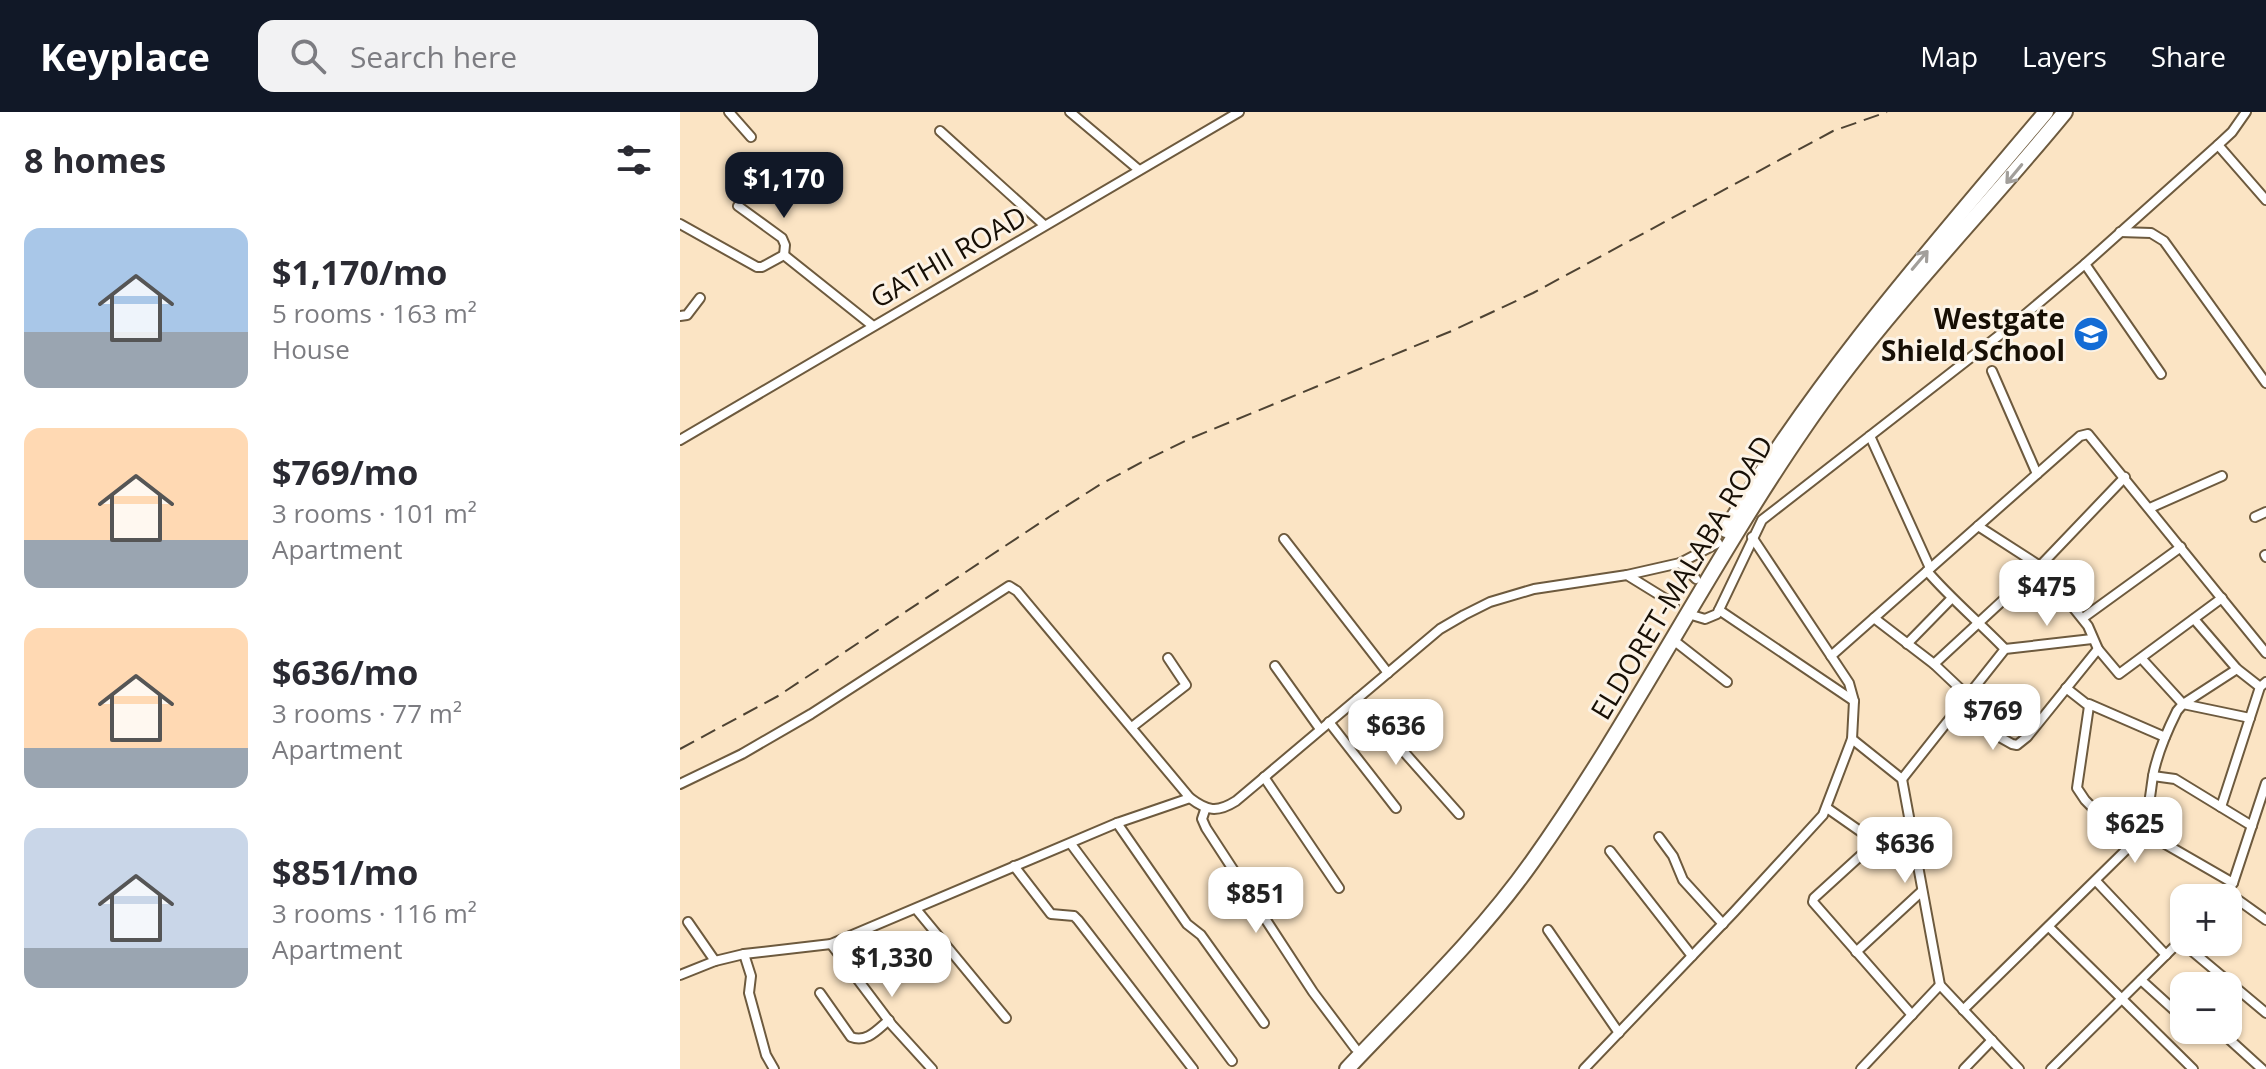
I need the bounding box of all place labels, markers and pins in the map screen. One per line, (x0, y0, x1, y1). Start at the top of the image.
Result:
pin: $1,170 (719, 152, 849, 220)
place label: Westgate Shield School (1881, 299, 2065, 369)
school or university icon: Westgate Shield School (2072, 315, 2110, 353)
pin: $475 (2000, 560, 2094, 628)
pin: $769 (1946, 684, 2040, 752)
pin: $636 (1349, 699, 1443, 767)
pin: $625 (2088, 797, 2182, 865)
pin: $636 (1858, 817, 1952, 885)
pin: $851 (1209, 867, 1303, 935)
pin: $1,330 (827, 931, 957, 999)

